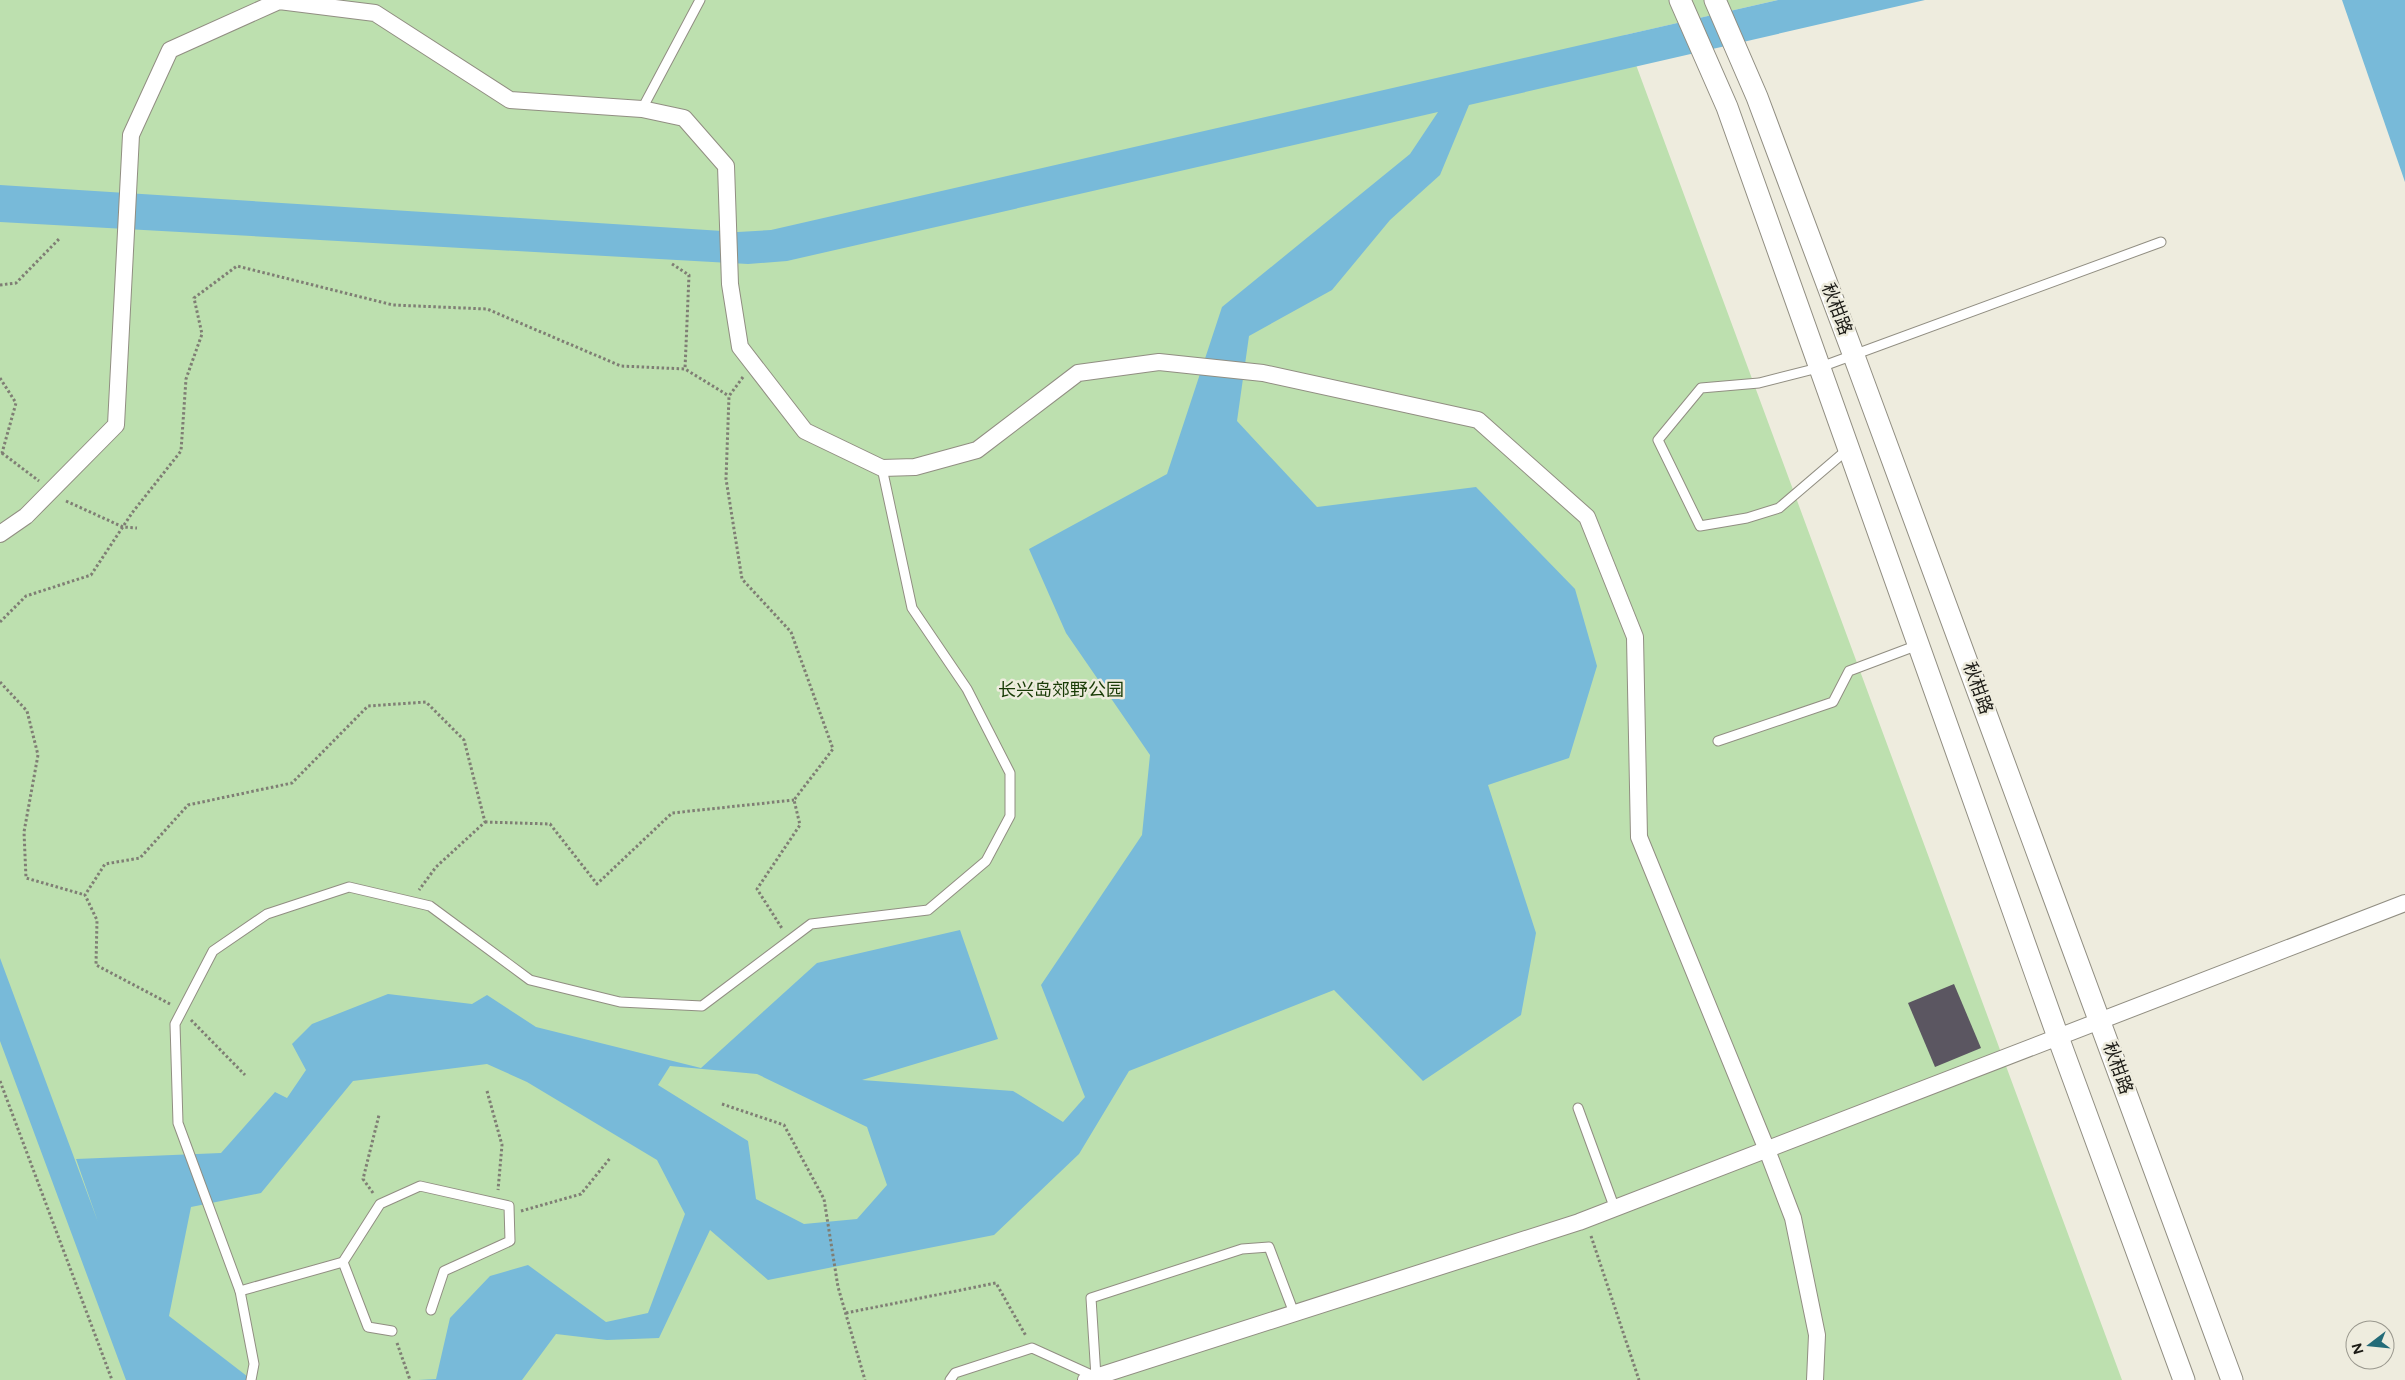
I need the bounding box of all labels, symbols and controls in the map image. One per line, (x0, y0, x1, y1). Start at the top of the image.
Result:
street label: 秋柑路 (1817, 280, 1857, 338)
street label: 秋柑路 (1958, 659, 1998, 717)
park label: 长兴岛郊野公园 (998, 679, 1124, 701)
street label: 秋柑路 (2098, 1039, 2138, 1097)
north arrow (2345, 1320, 2395, 1370)
text: N (2348, 1341, 2368, 1356)

